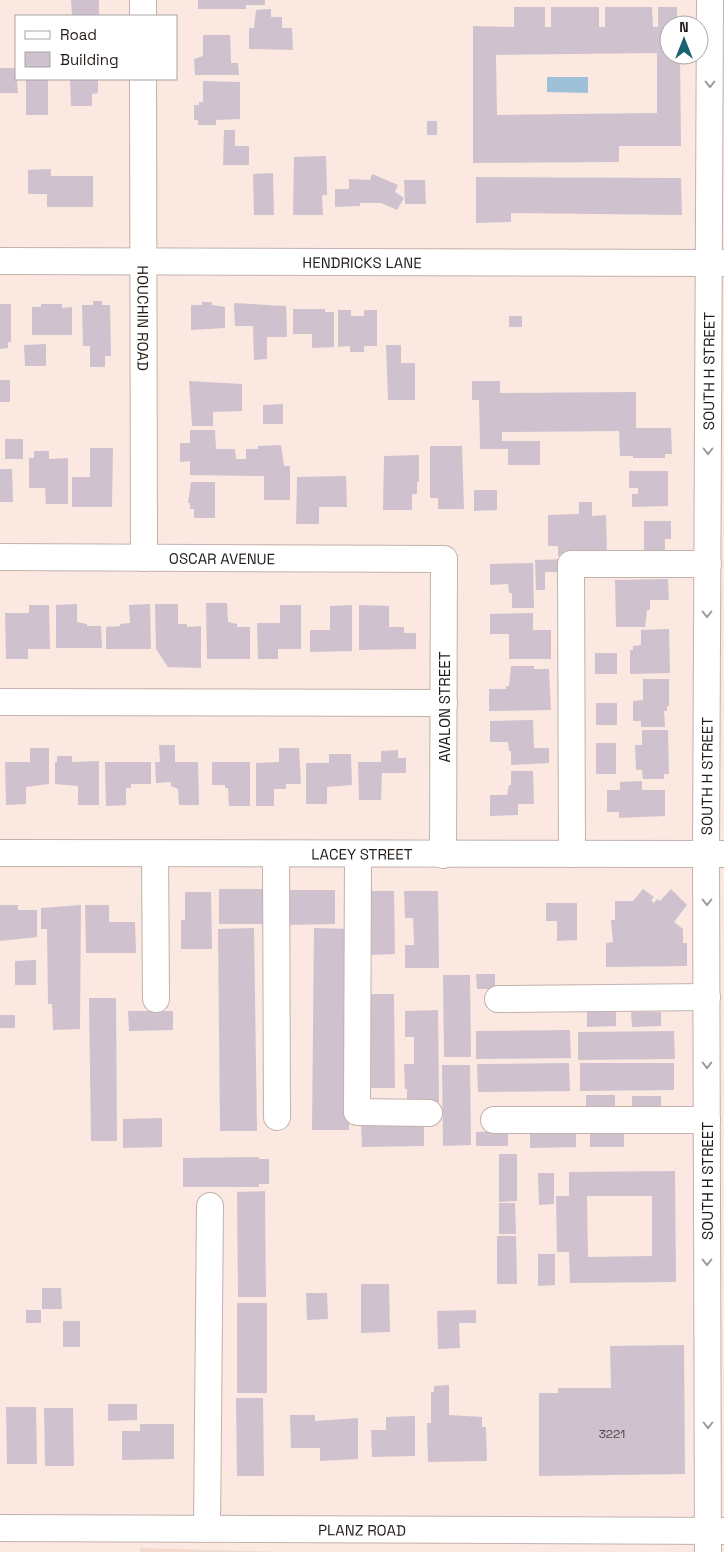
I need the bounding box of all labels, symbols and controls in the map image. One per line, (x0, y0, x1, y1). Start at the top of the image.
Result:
legend (15, 15, 178, 80)
north arrow (659, 15, 709, 65)
text: N (679, 18, 689, 36)
text: Road (60, 25, 97, 44)
text: Building (60, 50, 119, 69)
one-way arrow (705, 80, 715, 88)
street label: HENDRICKS LANE (302, 252, 422, 272)
street label: HOUCHIN ROAD (134, 265, 153, 371)
street label: SOUTH H STREET (698, 312, 718, 430)
one-way arrow (703, 448, 713, 455)
street label: OSCAR AVENUE (169, 548, 275, 568)
one-way arrow (702, 610, 713, 618)
street label: AVALON STREET (435, 651, 454, 763)
street label: SOUTH H STREET (697, 717, 716, 835)
street label: LACEY STREET (311, 844, 413, 863)
one-way arrow (702, 899, 712, 907)
one-way arrow (702, 1062, 712, 1069)
street label: SOUTH H STREET (698, 1122, 717, 1240)
one-way arrow (702, 1259, 712, 1267)
one-way arrow (703, 1422, 713, 1429)
house number: 3221 (599, 1426, 625, 1442)
street label: PLANZ ROAD (318, 1520, 406, 1539)

